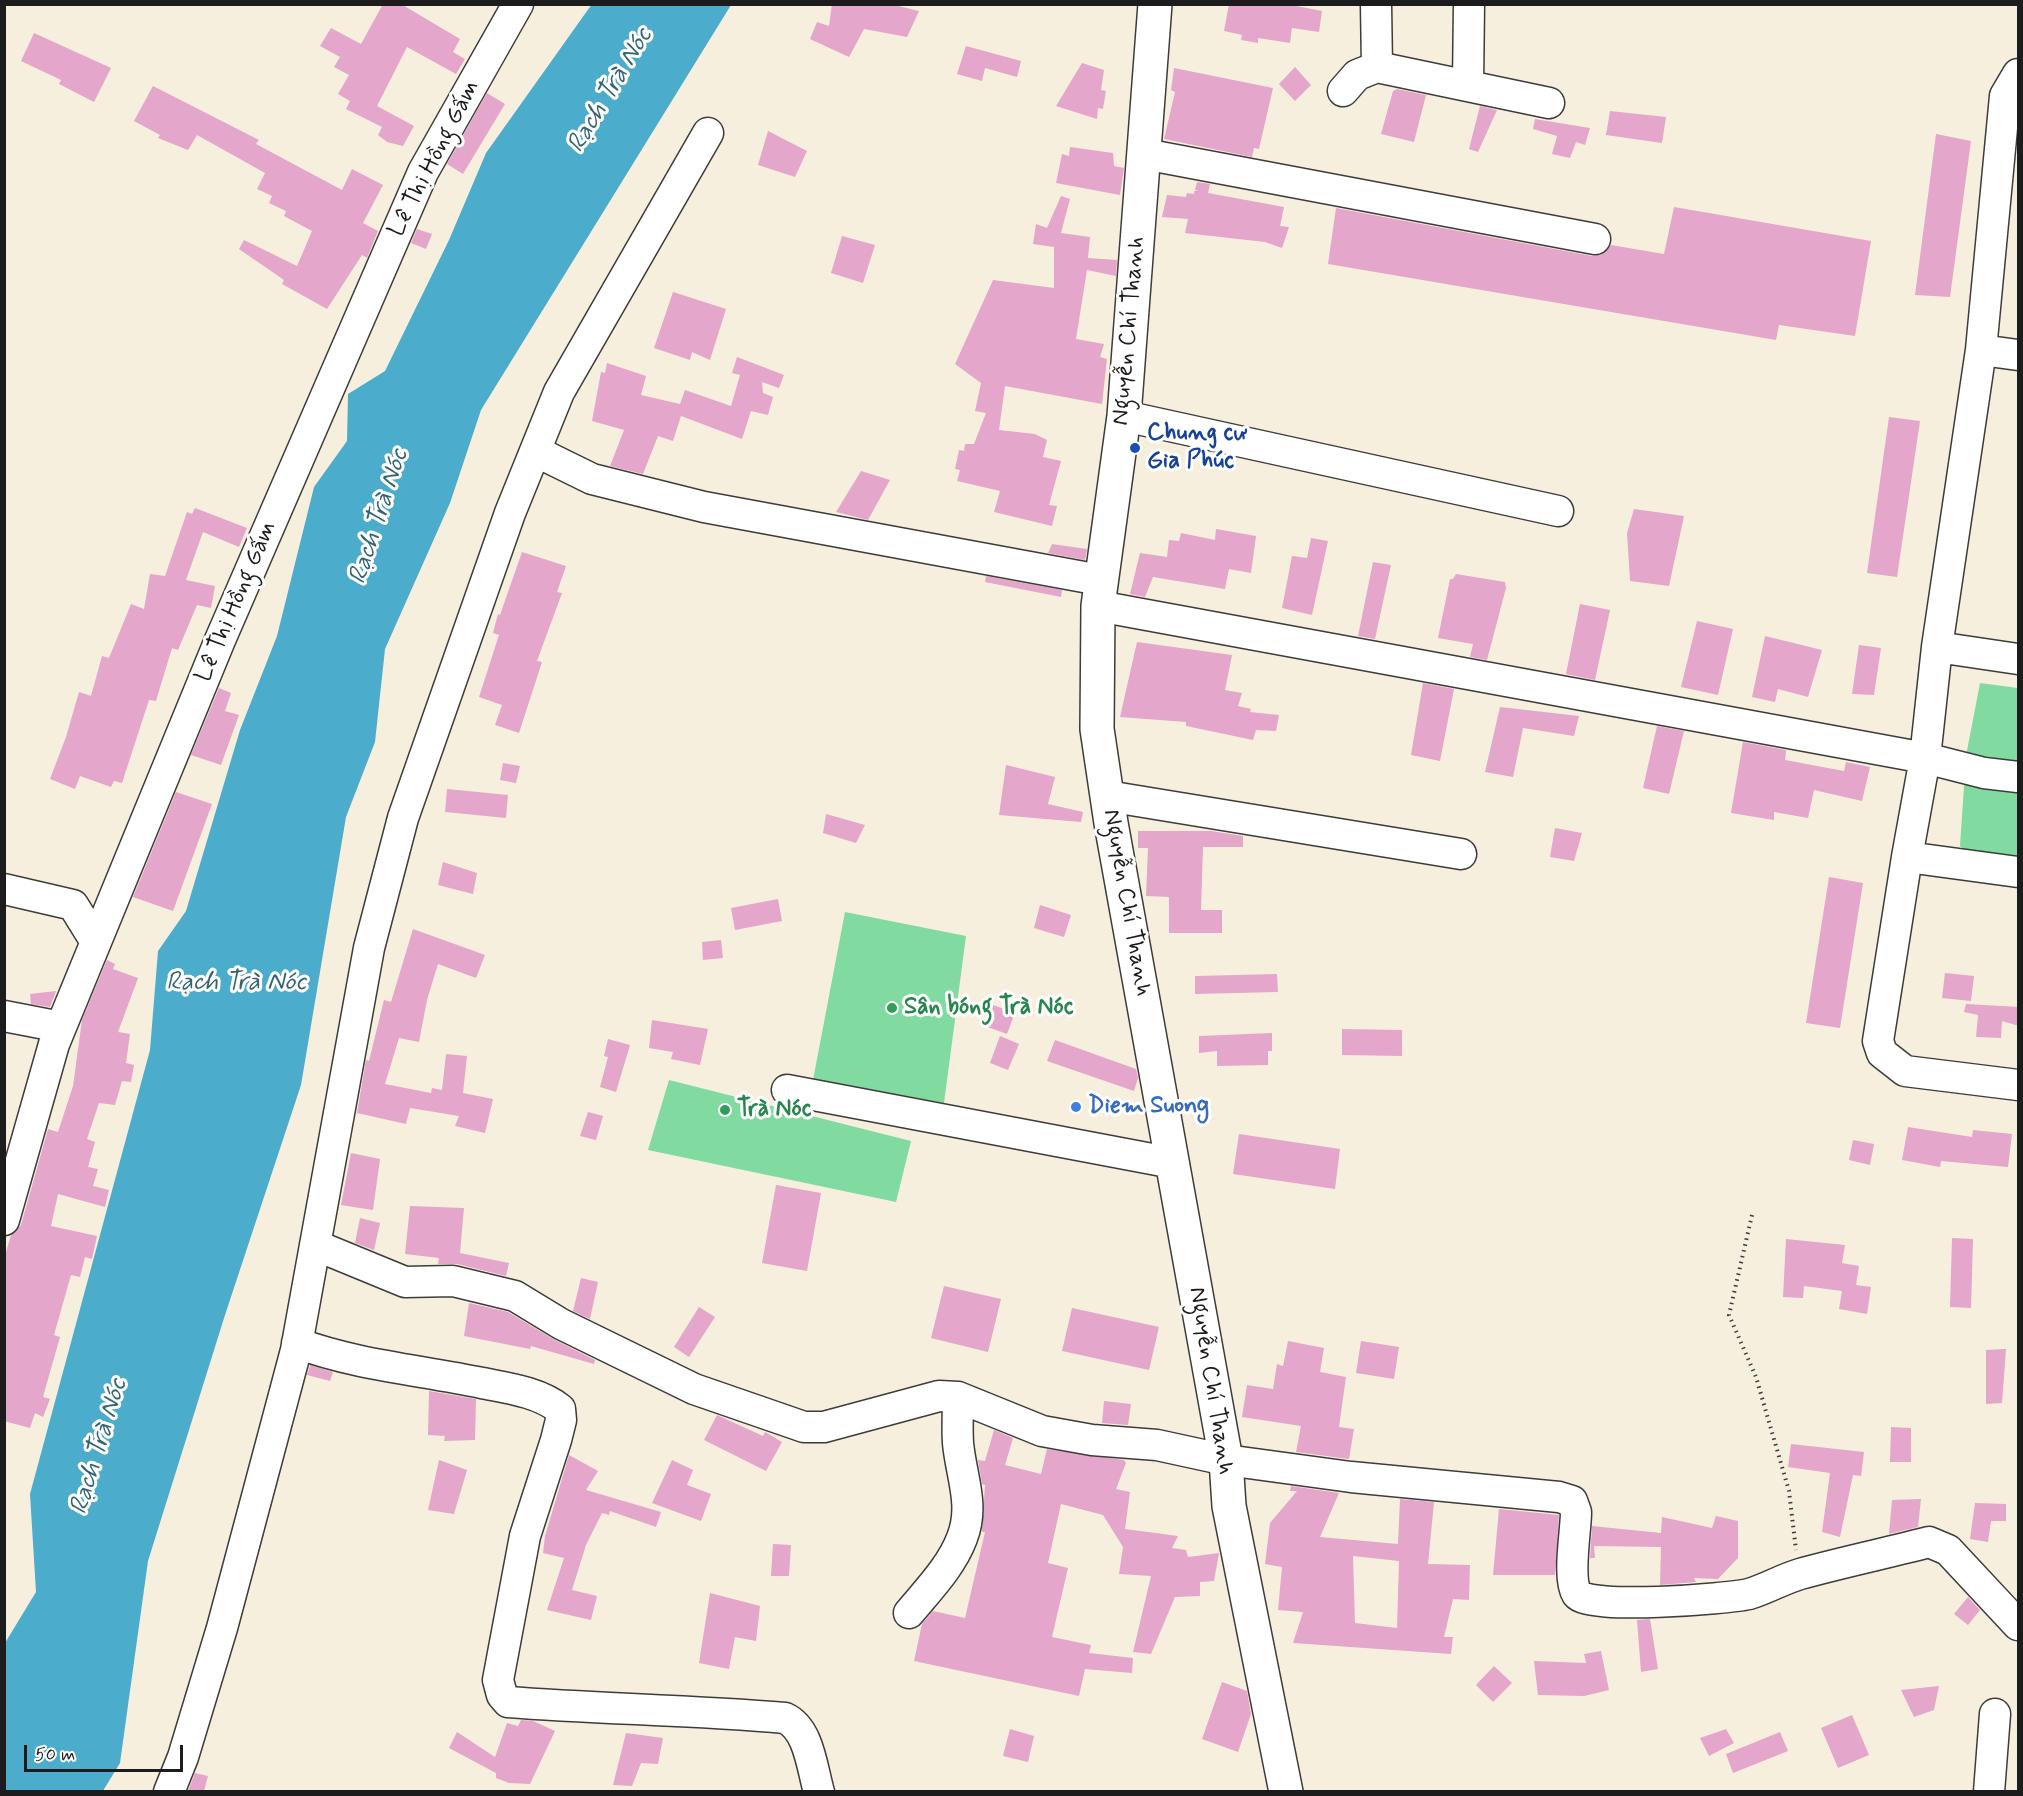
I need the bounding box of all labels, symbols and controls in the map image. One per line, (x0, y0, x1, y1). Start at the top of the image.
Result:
water label: Rạch Trà Nóc (562, 23, 660, 159)
street label: Lê Thị Hồng Gấm (383, 76, 487, 242)
street label: Nguyễn Chí Thanh (1107, 235, 1153, 427)
place label: Chung cư Gia Phúc (1147, 420, 1247, 476)
marker: Chung cư Gia Phúc (1128, 441, 1142, 455)
water label: Rạch Trà Nóc (344, 446, 416, 588)
street label: Lê Thị Hồng Gấm (190, 517, 284, 687)
street label: Nguyễn Chí Thanh (1095, 807, 1157, 999)
water label: Rạch Trà Nóc (166, 968, 306, 1000)
place label: Sân bóng Trà Nóc (904, 994, 1074, 1022)
marker: Sân bóng Trà Nóc (885, 1001, 899, 1015)
place label: Diem Suong (1088, 1093, 1209, 1121)
place label: Trà Nóc (737, 1096, 811, 1124)
marker: Diem Suong (1069, 1100, 1083, 1114)
marker: Trà Nóc (718, 1103, 732, 1117)
street label: Nguyễn Chí Thanh (1181, 1285, 1239, 1477)
water label: Rạch Trà Nóc (65, 1376, 135, 1518)
scale bar (27, 1733, 186, 1771)
text: 50 m (35, 1743, 75, 1767)

